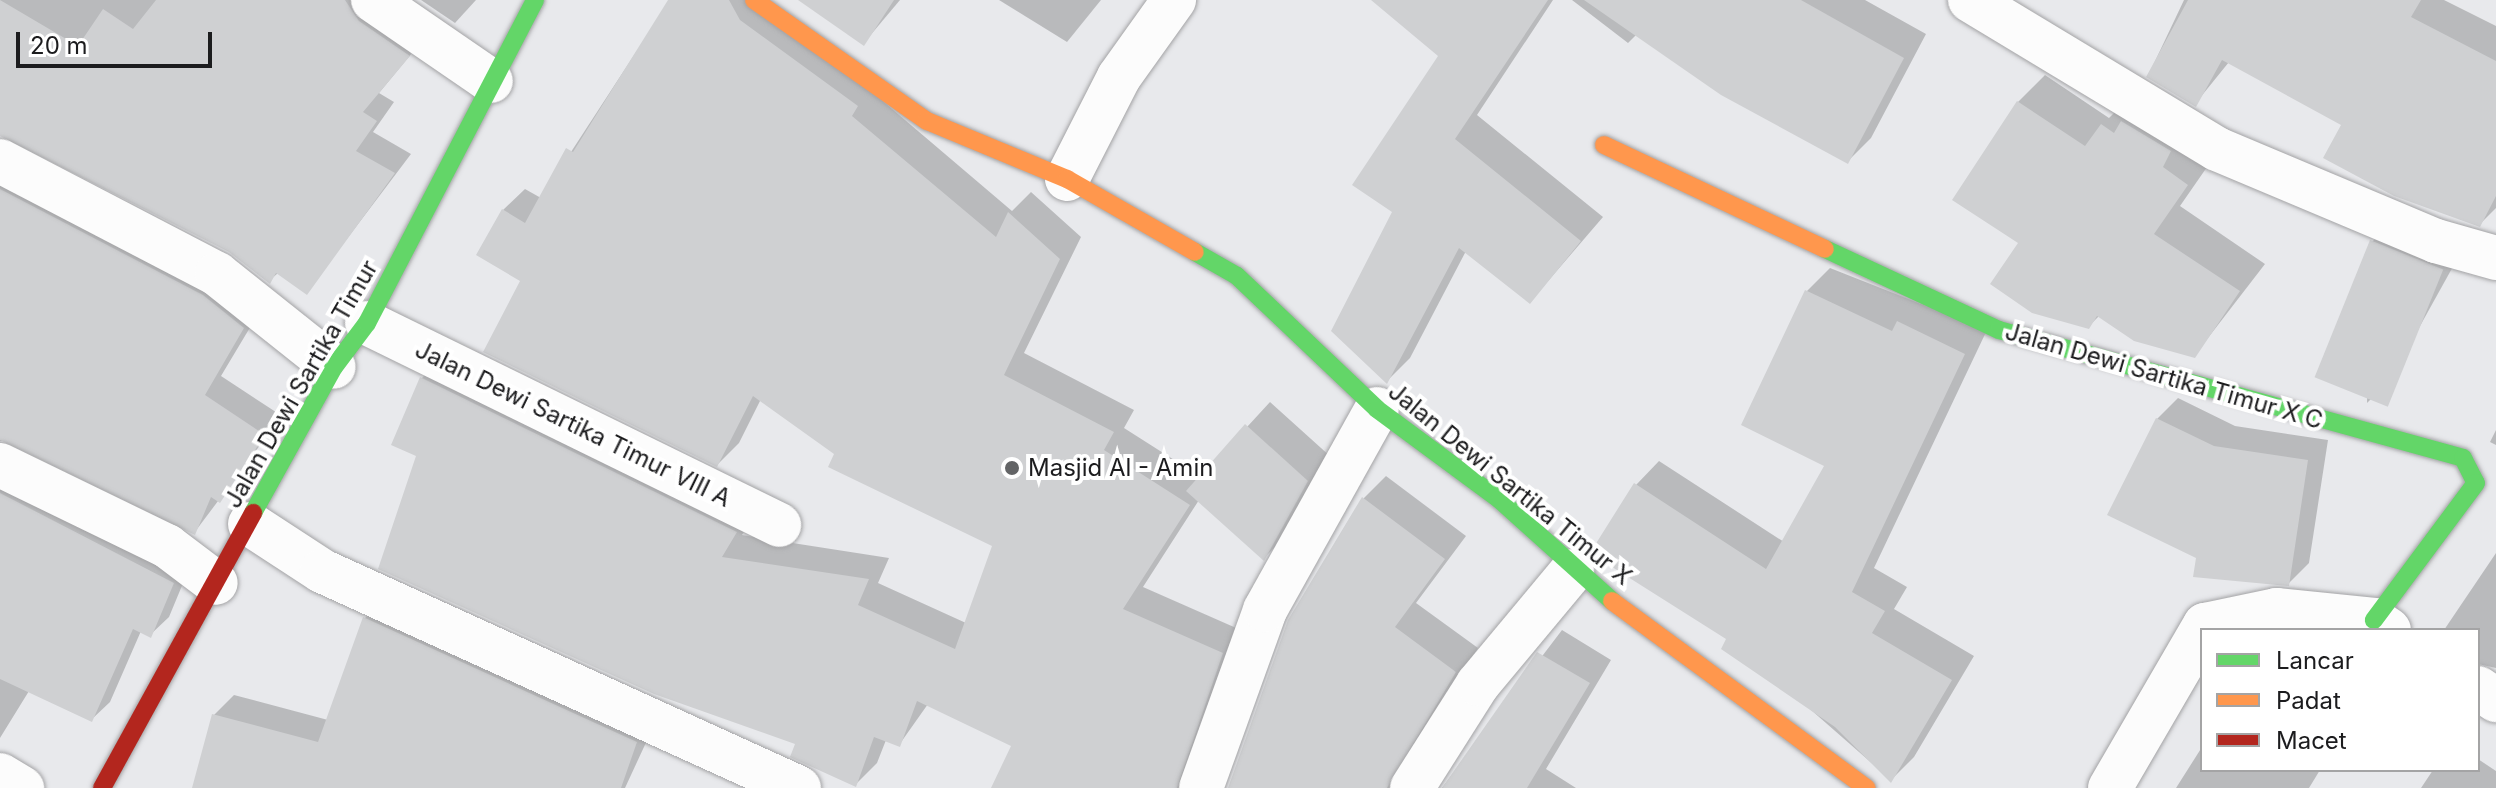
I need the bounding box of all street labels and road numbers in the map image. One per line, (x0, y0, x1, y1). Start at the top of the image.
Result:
street label: Jalan Dewi Sartika Timur (218, 255, 384, 513)
street label: Jalan Dewi Sartika Timur X C (2002, 317, 2326, 435)
street label: Jalan Dewi Sartika Timur VIII A (411, 335, 735, 513)
street label: Jalan Dewi Sartika Timur X (1383, 377, 1637, 591)

